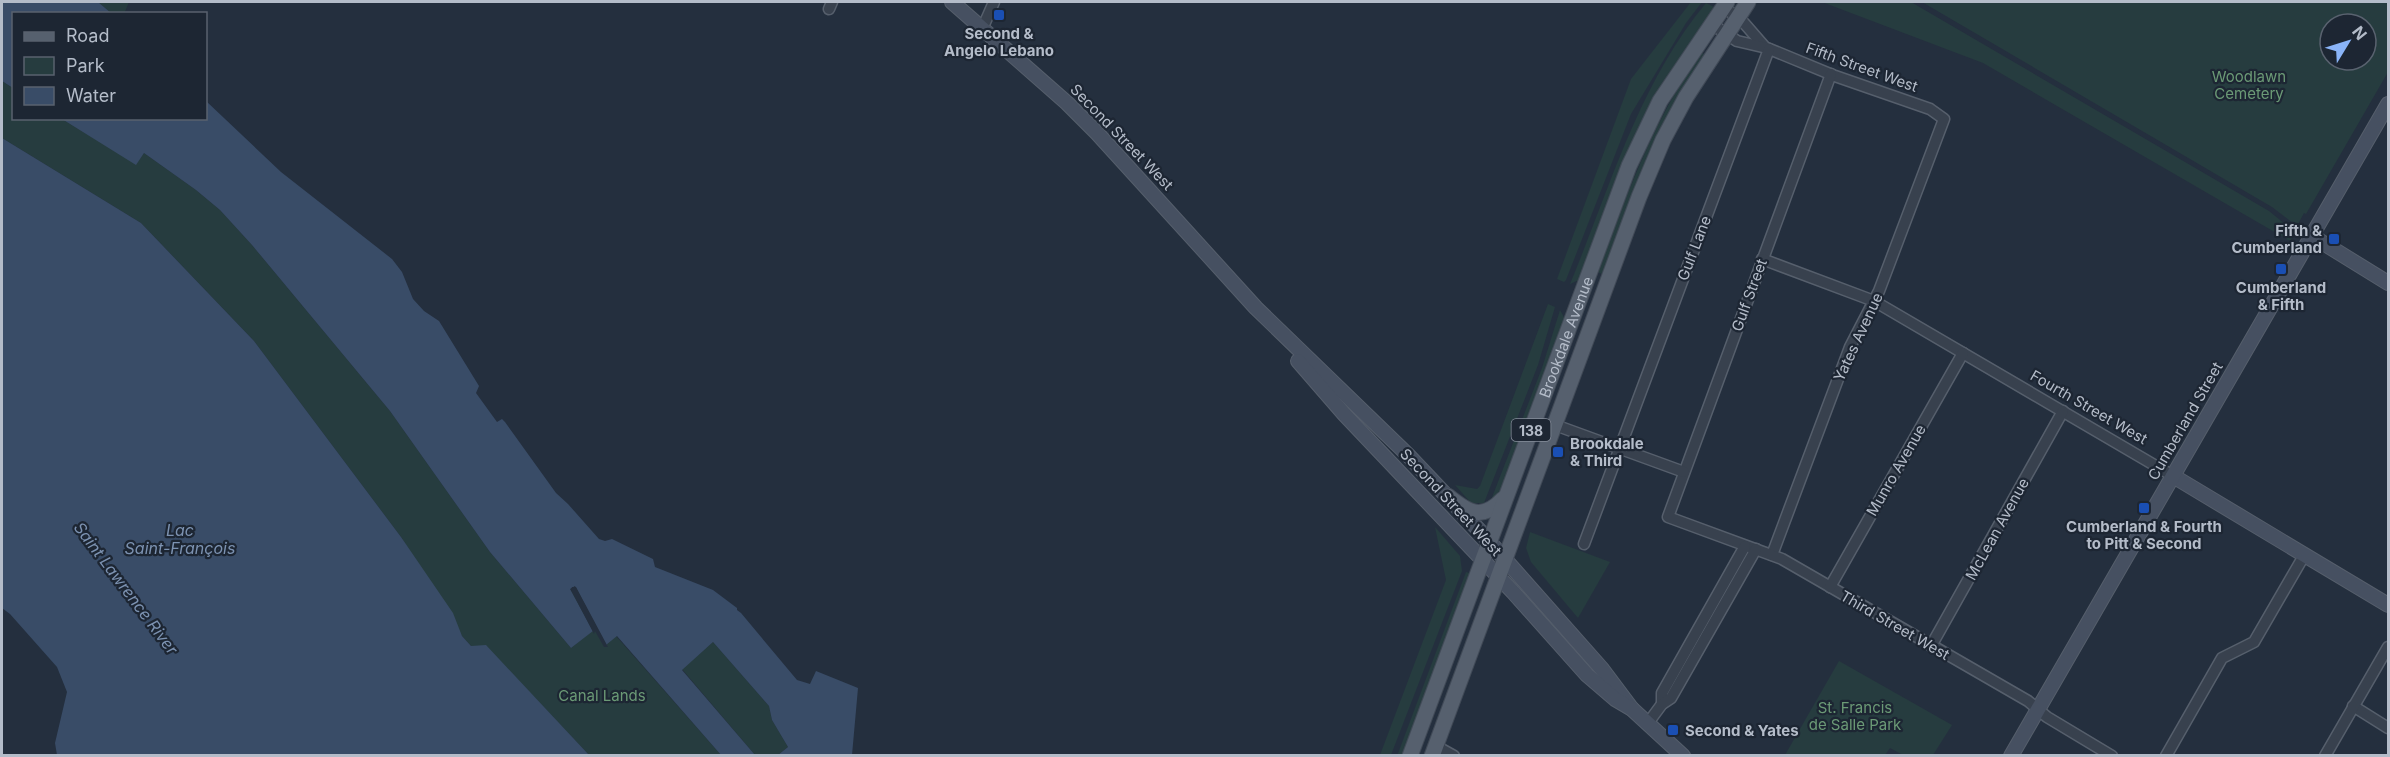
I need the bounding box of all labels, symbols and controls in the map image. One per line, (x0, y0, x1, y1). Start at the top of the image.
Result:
marker: Second & Angelo Lebano (992, 8, 1006, 22)
legend (12, 12, 207, 120)
north arrow (2318, 12, 2378, 72)
text: N (2348, 22, 2371, 44)
place label: Second & Angelo Lebano (944, 24, 1054, 60)
text: Road (66, 25, 109, 46)
street label: Fifth Street West (1803, 38, 1921, 96)
text: Park (66, 55, 105, 76)
park label: Woodlawn Cemetery (2212, 67, 2286, 103)
street label: Second Street West (1066, 80, 1178, 194)
text: Water (66, 85, 116, 106)
street label: Gulf Lane (1673, 213, 1715, 283)
place label: Fifth & Cumberland (2232, 221, 2322, 257)
marker: Fifth & Cumberland (2327, 232, 2341, 246)
street label: Gulf Street (1727, 256, 1771, 334)
marker: Cumberland & Fifth (2274, 262, 2288, 276)
street label: Brookdale Avenue (1534, 274, 1597, 400)
place label: Cumberland & Fifth (2236, 278, 2326, 314)
street label: Yates Avenue (1829, 290, 1887, 384)
street label: Cumberland Street (2143, 358, 2227, 484)
street label: Fourth Street West (2027, 366, 2151, 448)
road number: 138 (1512, 419, 1550, 441)
street label: Munro Avenue (1862, 421, 1930, 519)
place label: Brookdale & Third (1570, 434, 1644, 470)
street label: Second Street West (1396, 444, 1506, 560)
marker: Brookdale & Third (1551, 445, 1565, 459)
street label: McLean Avenue (1961, 475, 2033, 583)
marker: Cumberland & Fourth to Pitt & Second (2137, 501, 2151, 515)
place label: Cumberland & Fourth to Pitt & Second (2066, 517, 2222, 553)
water label: Saint Lawrence River (70, 518, 183, 659)
water label: Lac Saint-François (125, 520, 235, 558)
street label: Third Street West (1837, 586, 1953, 664)
park label: Canal Lands (558, 686, 646, 705)
park label: St. Francis de Salle Park (1809, 698, 1902, 734)
place label: Second & Yates (1685, 721, 1799, 740)
marker: Second & Yates (1666, 723, 1680, 737)

